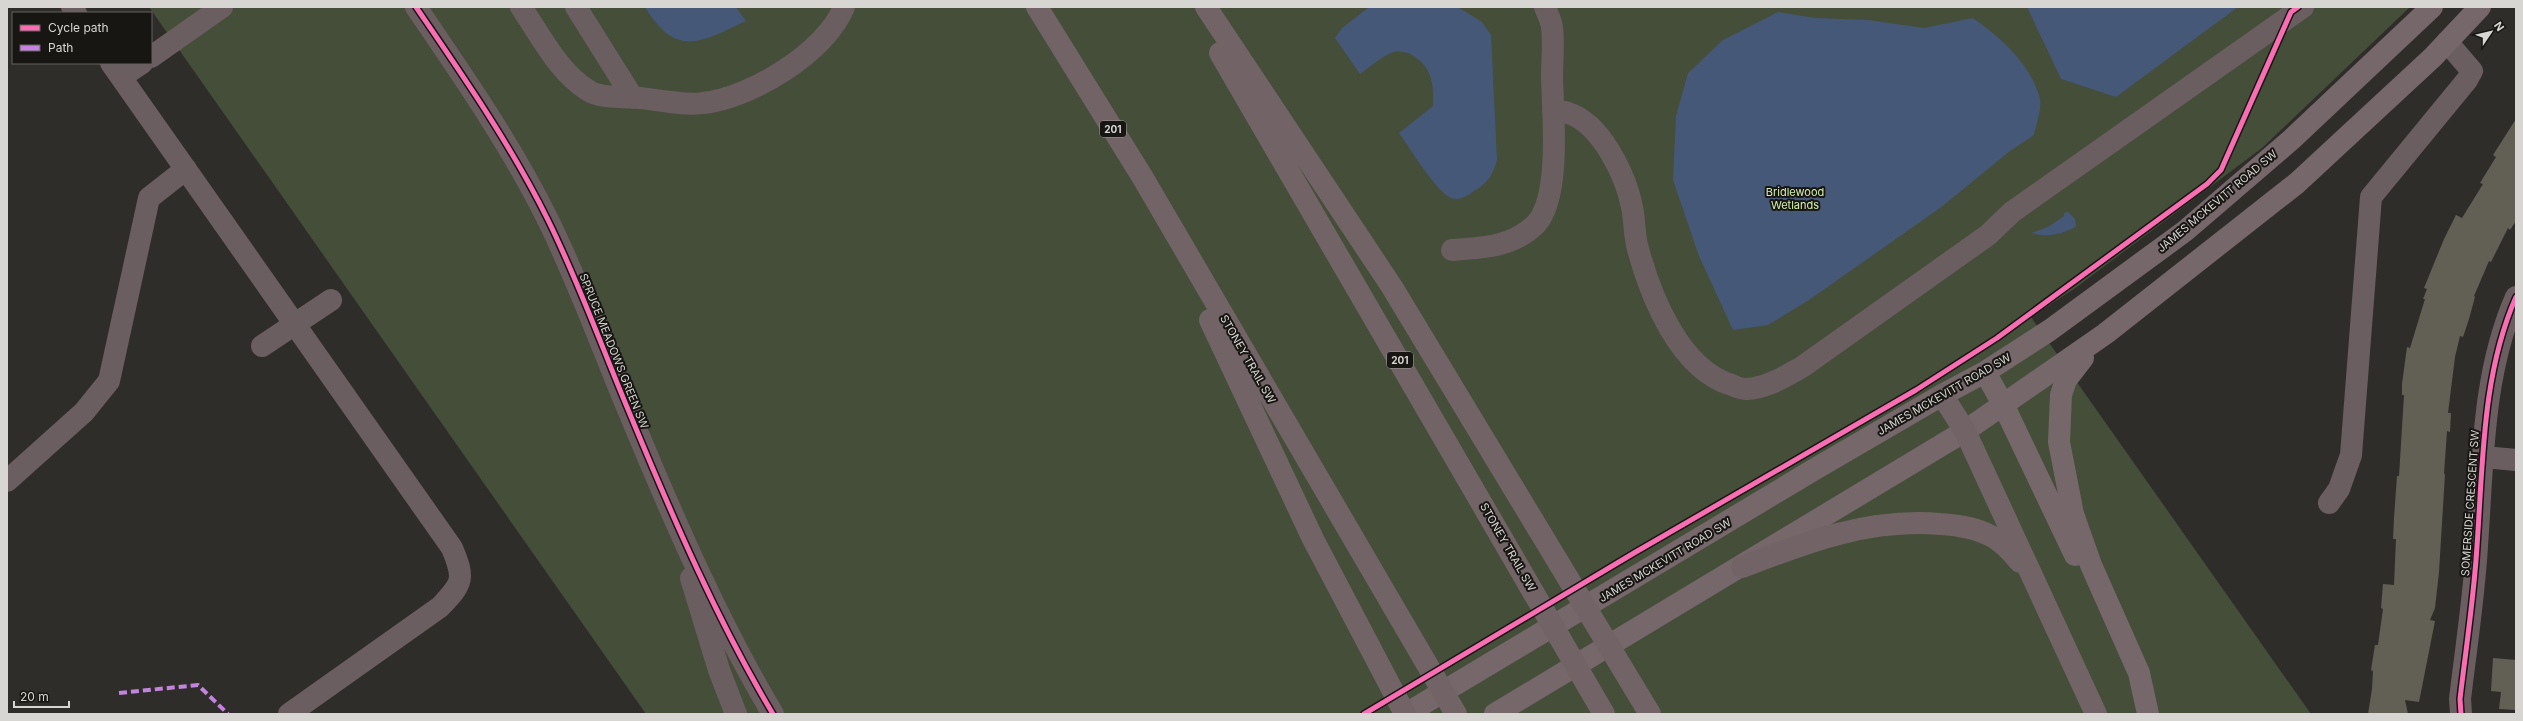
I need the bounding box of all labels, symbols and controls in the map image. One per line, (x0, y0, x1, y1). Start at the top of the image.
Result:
legend (12, 12, 152, 64)
north arrow (2471, 12, 2511, 52)
text: N (2491, 19, 2507, 34)
text: Cycle path (48, 20, 109, 35)
text: Path (48, 40, 73, 55)
road number: 201 (1100, 121, 1126, 137)
street label: JAMES MCKEVITT ROAD SW (2154, 147, 2280, 255)
park label: Bridlewood Wetlands (1766, 185, 1824, 212)
street label: SPRUCE MEADOWS GREEN SW (576, 271, 652, 431)
street label: STONEY TRAIL SW (1217, 312, 1279, 406)
street label: JAMES MCKEVITT ROAD SW (1875, 350, 2013, 438)
road number: 201 (1387, 352, 1413, 368)
street label: SOMERSIDE CRESCENT SW (2458, 429, 2482, 577)
street label: STONEY TRAIL SW (1477, 500, 1539, 594)
street label: JAMES MCKEVITT ROAD SW (1596, 515, 1734, 605)
scale bar (14, 683, 69, 709)
text: 20 m (20, 689, 49, 704)

